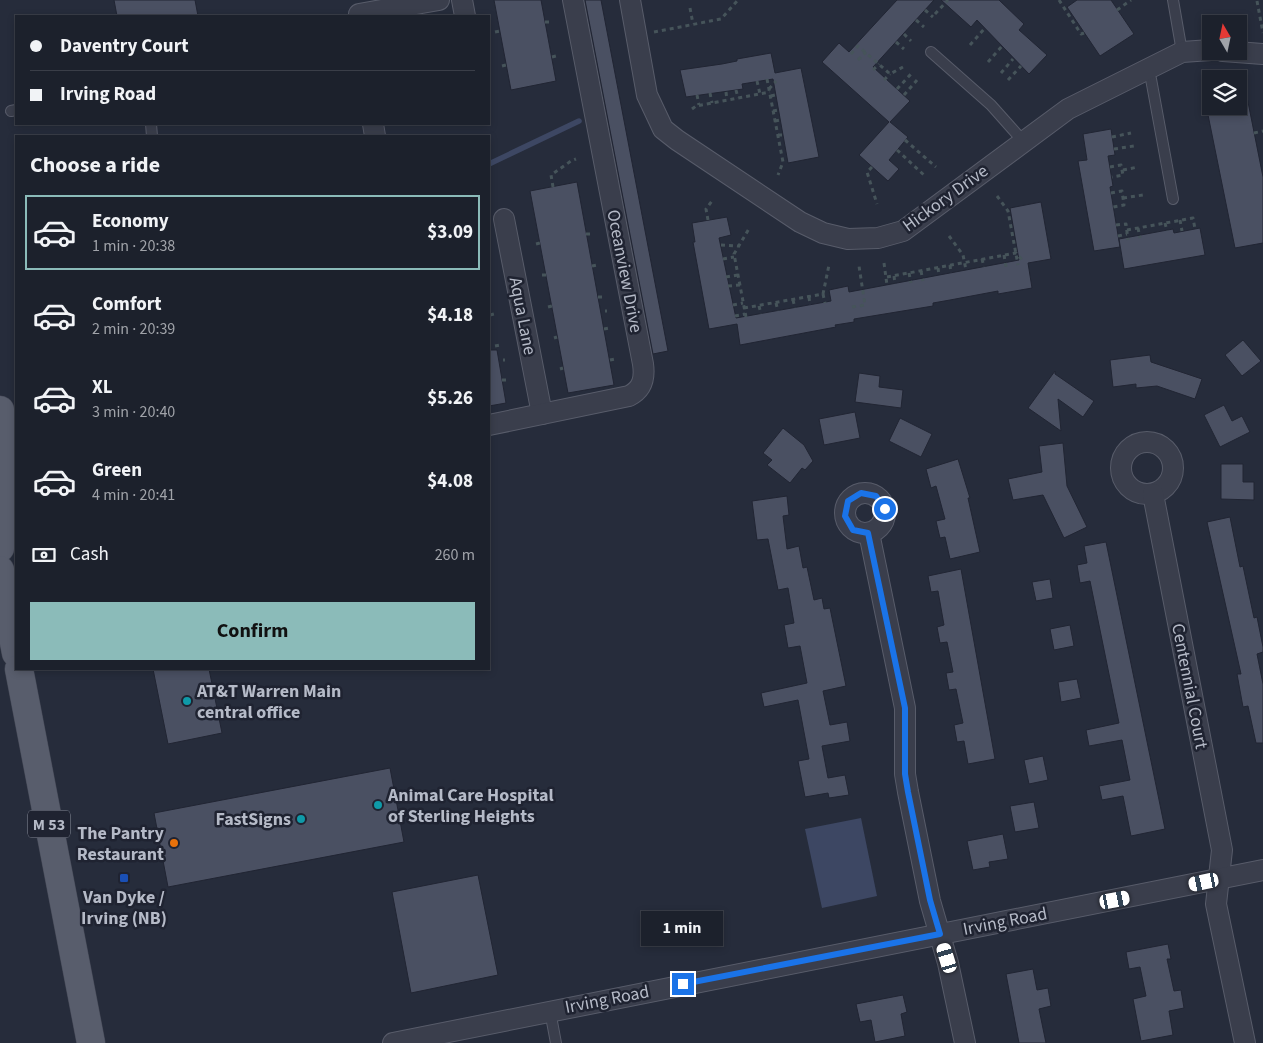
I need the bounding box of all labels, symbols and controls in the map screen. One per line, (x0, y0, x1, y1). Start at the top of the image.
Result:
north arrow (1202, 15, 1248, 60)
map controls (1202, 15, 1247, 115)
text: Daventry Court (60, 33, 188, 60)
button: layers (1202, 70, 1247, 115)
text: Irving Road (60, 81, 156, 108)
text: Choose a ride (30, 149, 160, 181)
street label: Hickory Drive (897, 159, 993, 238)
street label: Oceanview Drive (600, 207, 649, 335)
text: Economy (92, 208, 169, 235)
icon: car (32, 210, 77, 255)
text: $3.09 (427, 219, 473, 246)
text: 1 min · 20:38 (92, 235, 175, 257)
street label: Aqua Lane (503, 275, 542, 357)
text: Comfort (92, 291, 162, 318)
icon: car (32, 293, 77, 338)
text: $4.18 (427, 302, 473, 329)
text: 2 min · 20:39 (92, 318, 175, 340)
text: XL (92, 374, 113, 401)
icon: car (32, 376, 77, 421)
text: $5.26 (427, 385, 473, 412)
text: 3 min · 20:40 (92, 401, 175, 423)
text: Green (92, 457, 142, 484)
icon: car (32, 459, 77, 504)
text: $4.08 (427, 468, 473, 495)
text: 4 min · 20:41 (92, 484, 175, 506)
route start (874, 498, 896, 520)
icon: cash (30, 541, 58, 569)
text: Cash (70, 541, 109, 568)
text: 260 m (435, 544, 475, 566)
button: Confirm (30, 602, 475, 660)
street label: Centennial Court (1165, 621, 1214, 751)
place label: AT&T Warren Main central office (196, 679, 341, 725)
marker: AT&T Warren Main central office (181, 695, 193, 707)
place label: Animal Care Hospital of Sterling Heights (387, 783, 554, 829)
marker: Animal Care Hospital of Sterling Heights (372, 799, 384, 811)
place label: FastSigns (215, 807, 291, 832)
road number: M 53 (28, 811, 70, 838)
marker: FastSigns (295, 813, 307, 825)
place label: The Pantry Restaurant (77, 821, 165, 867)
marker: The Pantry Restaurant (168, 837, 180, 849)
marker: Van Dyke / Irving (NB) (118, 872, 130, 884)
car (1187, 872, 1220, 892)
place label: Van Dyke / Irving (NB) (81, 885, 167, 931)
car (1098, 890, 1131, 910)
street label: Irving Road (961, 901, 1049, 942)
callout: 1 min (642, 912, 724, 946)
text: 1 min (663, 917, 701, 939)
car (935, 941, 958, 975)
route end (672, 973, 694, 995)
street label: Irving Road (563, 979, 651, 1020)

